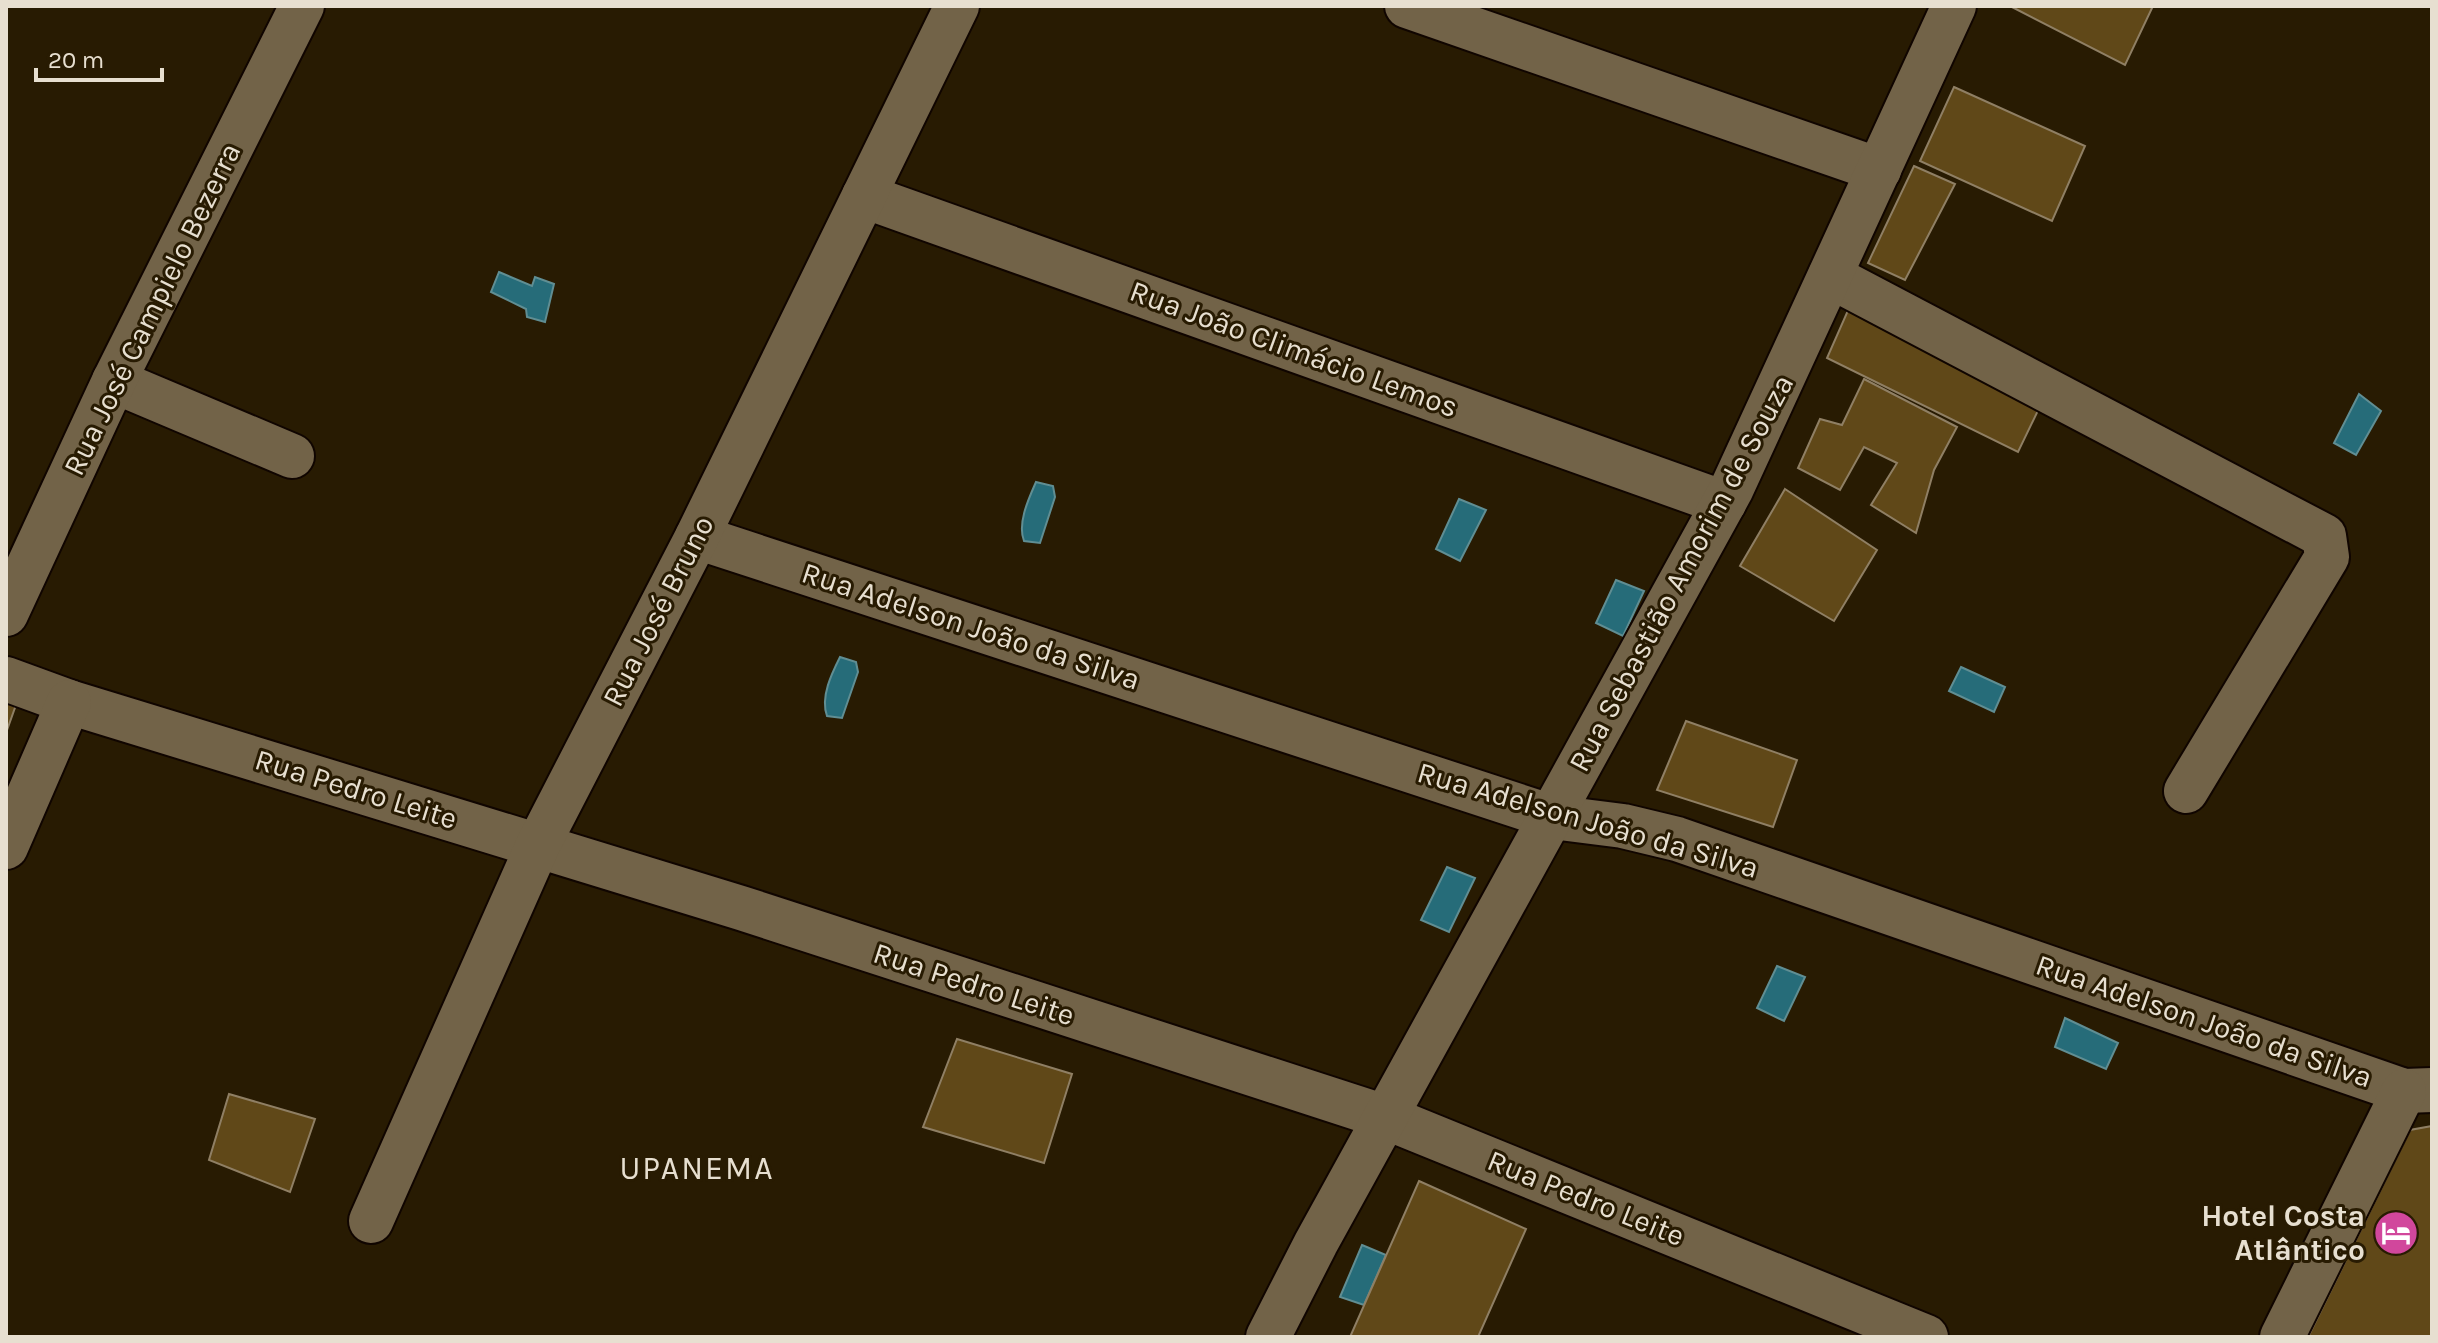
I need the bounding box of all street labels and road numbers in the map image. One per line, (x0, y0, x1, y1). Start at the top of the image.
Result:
street label: Rua José Campielo Bezerra (56, 137, 248, 481)
street label: Rua João Climácio Lemos (1125, 273, 1463, 425)
street label: Rua Sebastião Amorim de Souza (1561, 368, 1801, 778)
street label: Rua José Bruno (594, 510, 722, 712)
street label: Rua Adelson João da Silva (797, 554, 1145, 698)
street label: Rua Pedro Leite (251, 741, 461, 837)
street label: Rua Adelson João da Silva (1413, 754, 1763, 886)
street label: Rua Pedro Leite (869, 935, 1079, 1033)
street label: Rua Adelson João da Silva (2031, 946, 2377, 1096)
street label: Rua Pedro Leite (1482, 1142, 1690, 1254)

